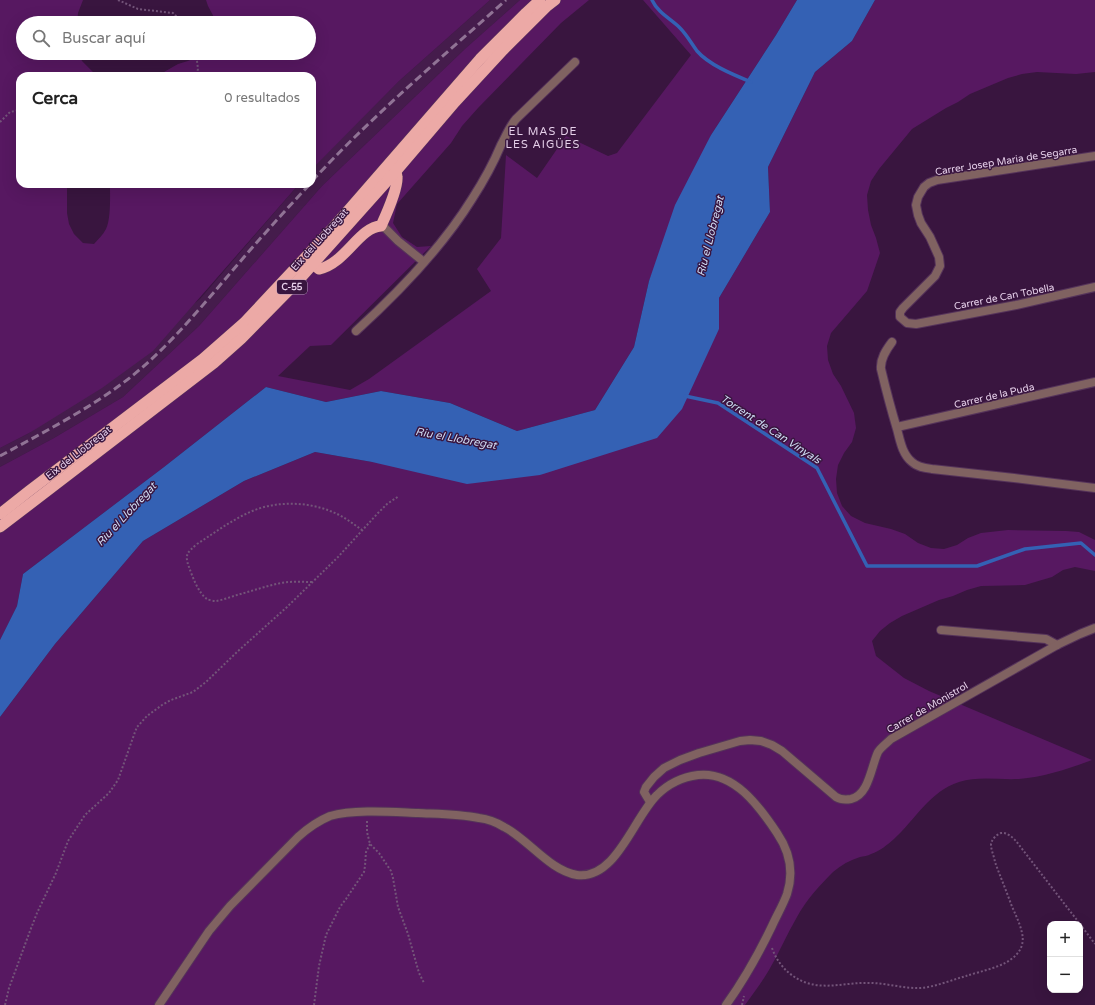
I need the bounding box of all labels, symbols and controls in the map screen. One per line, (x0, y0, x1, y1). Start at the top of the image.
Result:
search box (16, 16, 316, 60)
icon: search (30, 27, 52, 49)
text: Buscar aquí (62, 29, 145, 47)
text: Cerca (32, 88, 78, 109)
text: 0 resultados (224, 90, 300, 106)
district label: EL MAS DE LES AIGÜES (506, 125, 580, 151)
street label: Carrer Josep Maria de Segarra (934, 144, 1078, 178)
water label: Riu el Llobregat (694, 193, 727, 278)
street label: Eix del Llobregat (289, 206, 351, 273)
road number: C-55 (277, 280, 307, 294)
street label: Carrer de Can Tobella (953, 281, 1055, 313)
street label: Carrer de la Puda (953, 381, 1036, 411)
water label: Torrent de Can Vinyals (718, 392, 824, 467)
street label: Eix del Llobregat (44, 423, 114, 482)
water label: Riu el Llobregat (414, 425, 499, 452)
water label: Riu el Llobregat (94, 479, 160, 549)
street label: Carrer de Monistrol (885, 680, 970, 736)
map controls (1047, 921, 1083, 993)
button: + (1047, 921, 1083, 957)
button: − (1047, 957, 1083, 993)

